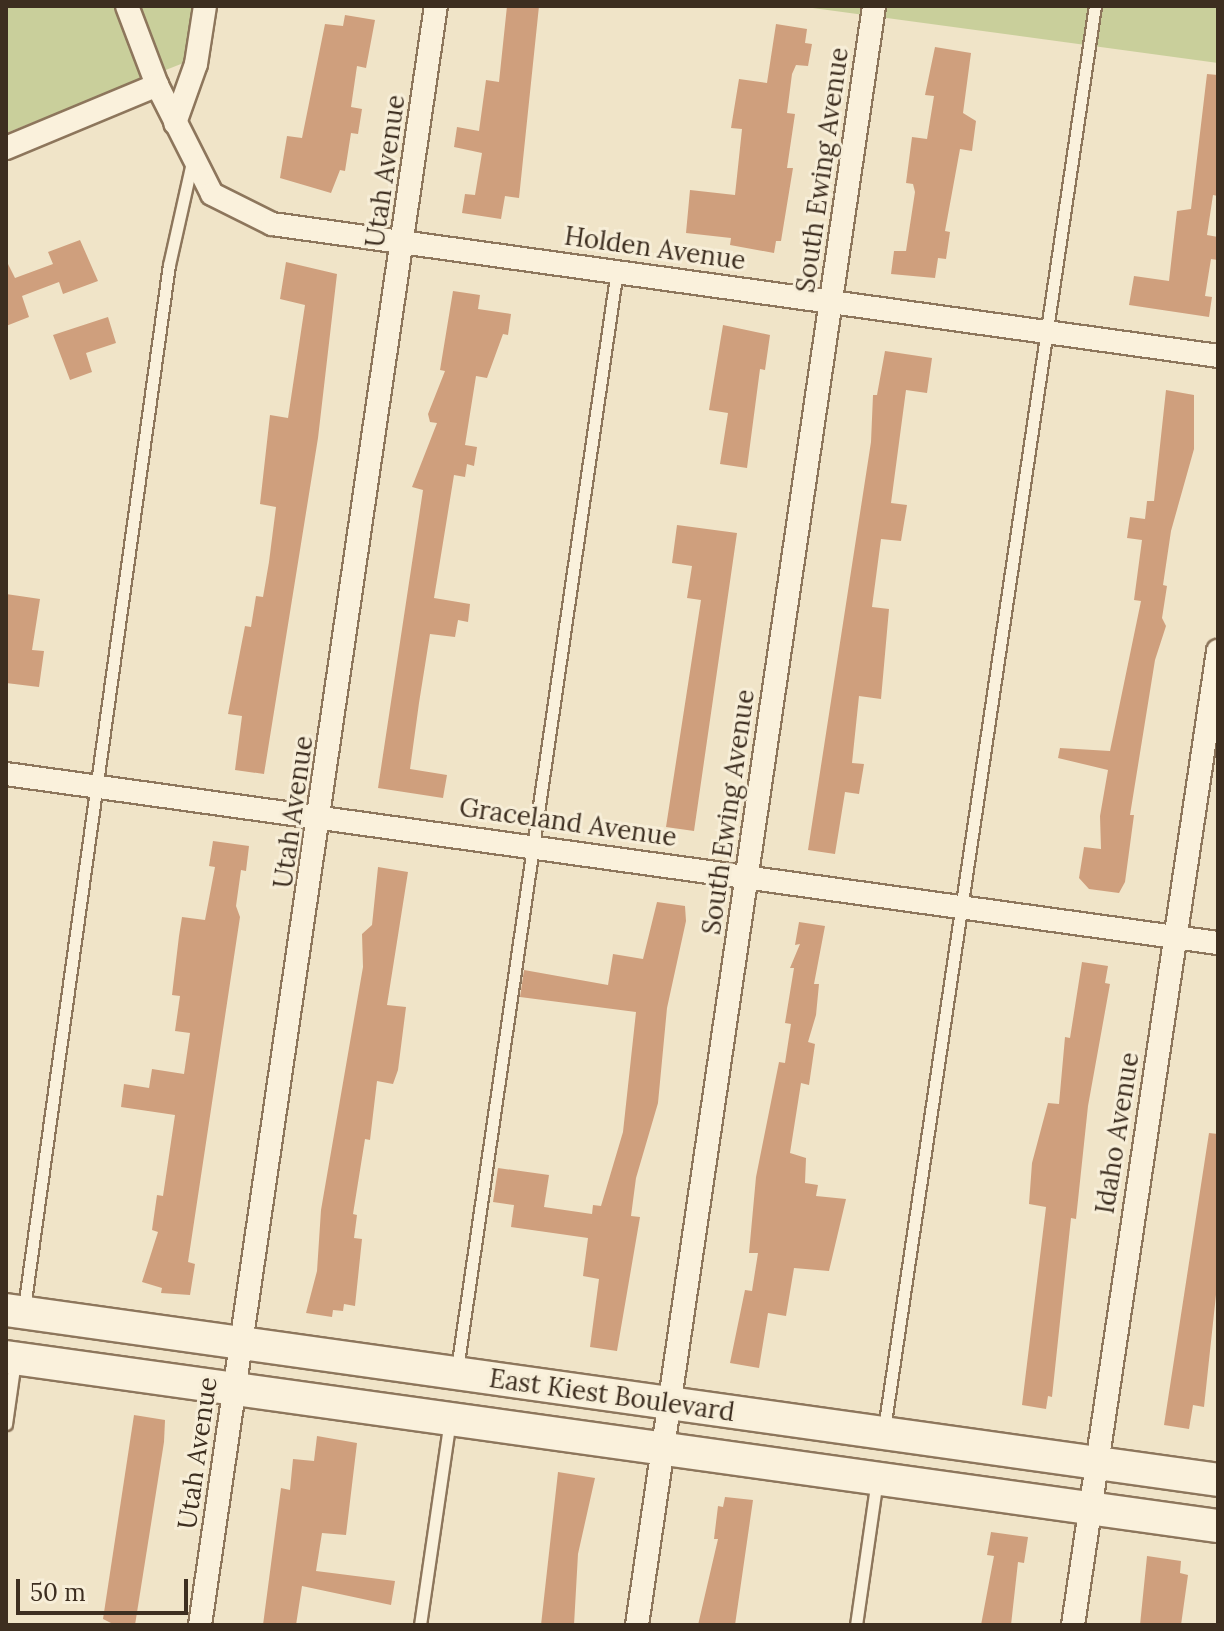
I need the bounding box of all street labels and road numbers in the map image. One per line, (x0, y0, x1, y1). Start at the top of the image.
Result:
street label: South Ewing Avenue (789, 45, 855, 295)
street label: Utah Avenue (359, 93, 411, 249)
street label: Holden Avenue (562, 220, 748, 276)
street label: South Ewing Avenue (695, 687, 761, 937)
street label: Utah Avenue (267, 734, 319, 890)
street label: Graceland Avenue (457, 791, 679, 853)
street label: Idaho Avenue (1089, 1050, 1145, 1216)
street label: East Kiest Boulevard (487, 1362, 737, 1428)
street label: Utah Avenue (171, 1375, 223, 1531)

